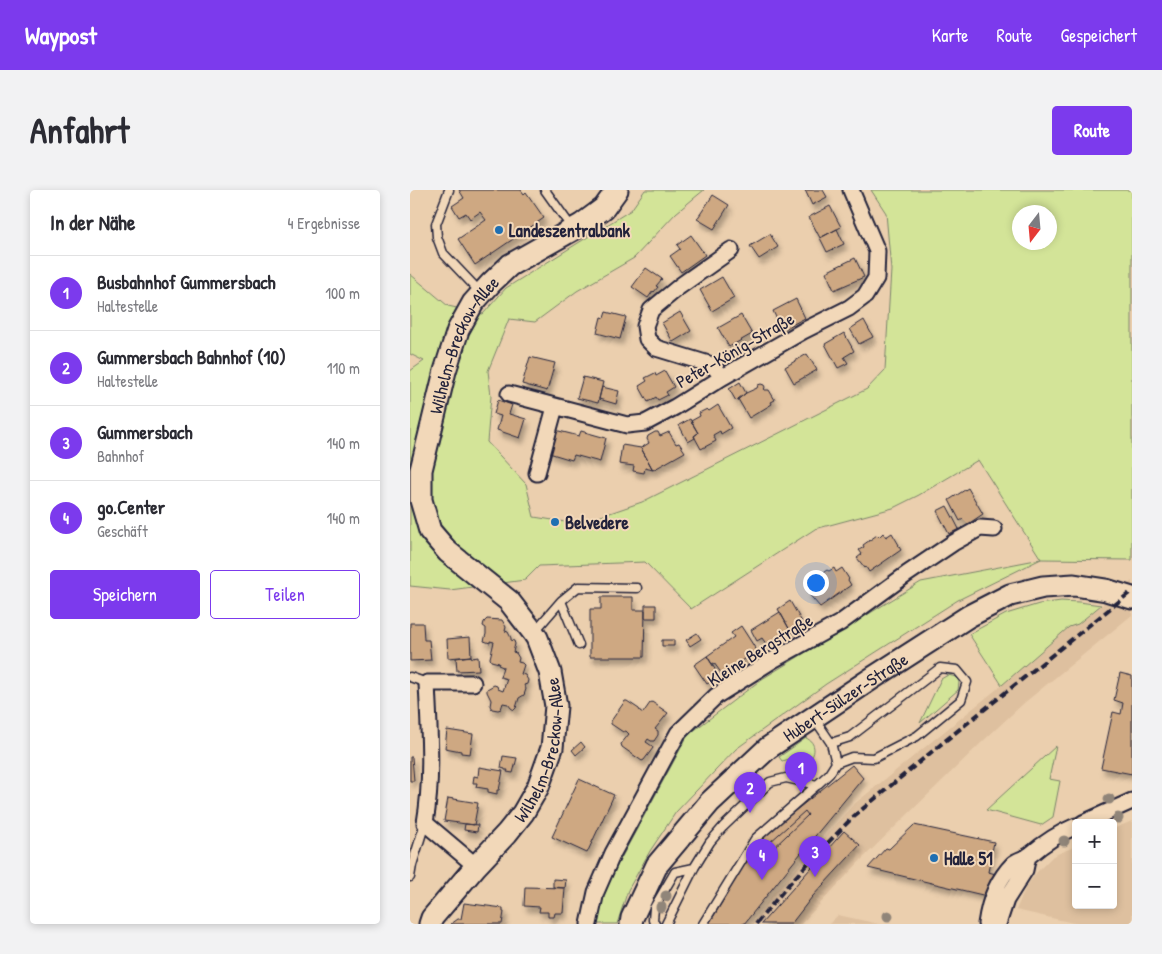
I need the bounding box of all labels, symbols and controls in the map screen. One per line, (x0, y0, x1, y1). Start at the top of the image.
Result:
text: Waypost (25, 19, 97, 51)
text: Karte (932, 23, 969, 48)
text: Route (997, 23, 1033, 48)
text: Gespeichert (1061, 23, 1137, 48)
button: Route (1052, 106, 1132, 155)
text: Anfahrt (30, 107, 129, 154)
north arrow (1012, 205, 1057, 250)
text: In der Nähe (50, 208, 135, 237)
text: 4 Ergebnisse (288, 212, 360, 234)
place label: Landeszentralbank (509, 218, 631, 243)
marker: Landeszentralbank (493, 224, 505, 236)
text: Busbahnhof Gummersbach (97, 269, 276, 295)
street label: Wilhelm-Breckow-Allee (423, 270, 504, 416)
text: 1 (63, 282, 69, 304)
text: 100 m (325, 282, 360, 304)
text: Haltestelle (97, 295, 158, 317)
street label: Peter-König-Straße (671, 306, 799, 394)
text: Gummersbach Bahnhof (10) (97, 344, 286, 370)
text: 2 (62, 357, 70, 379)
text: 110 m (327, 357, 360, 379)
text: Haltestelle (97, 370, 158, 392)
text: Gummersbach (97, 419, 192, 445)
text: 3 (62, 432, 70, 454)
text: 140 m (326, 432, 360, 454)
text: Bahnhof (97, 445, 144, 467)
text: go.Center (97, 494, 165, 520)
text: 4 (63, 507, 69, 529)
text: 140 m (326, 507, 360, 529)
place label: Belvedere (565, 510, 630, 535)
marker: Belvedere (549, 516, 561, 528)
text: Geschäft (97, 520, 148, 542)
button: Speichern (50, 570, 200, 619)
button: Teilen (210, 570, 360, 619)
your location (803, 570, 829, 596)
street label: Kleine Bergstraße (703, 608, 817, 692)
street label: Hubert-Sülzer-Straße (778, 646, 913, 747)
street label: Wilhelm-Breckow-Allee (508, 676, 569, 828)
pin: 1 (785, 752, 817, 793)
pin: 2 (734, 772, 766, 813)
map controls (1072, 819, 1117, 909)
button: + (1072, 819, 1117, 864)
pin: 3 (799, 836, 831, 877)
pin: 4 (746, 839, 778, 880)
place label: Halle 51 (944, 846, 993, 871)
marker: Halle 51 (928, 852, 940, 864)
button: − (1072, 864, 1117, 909)

